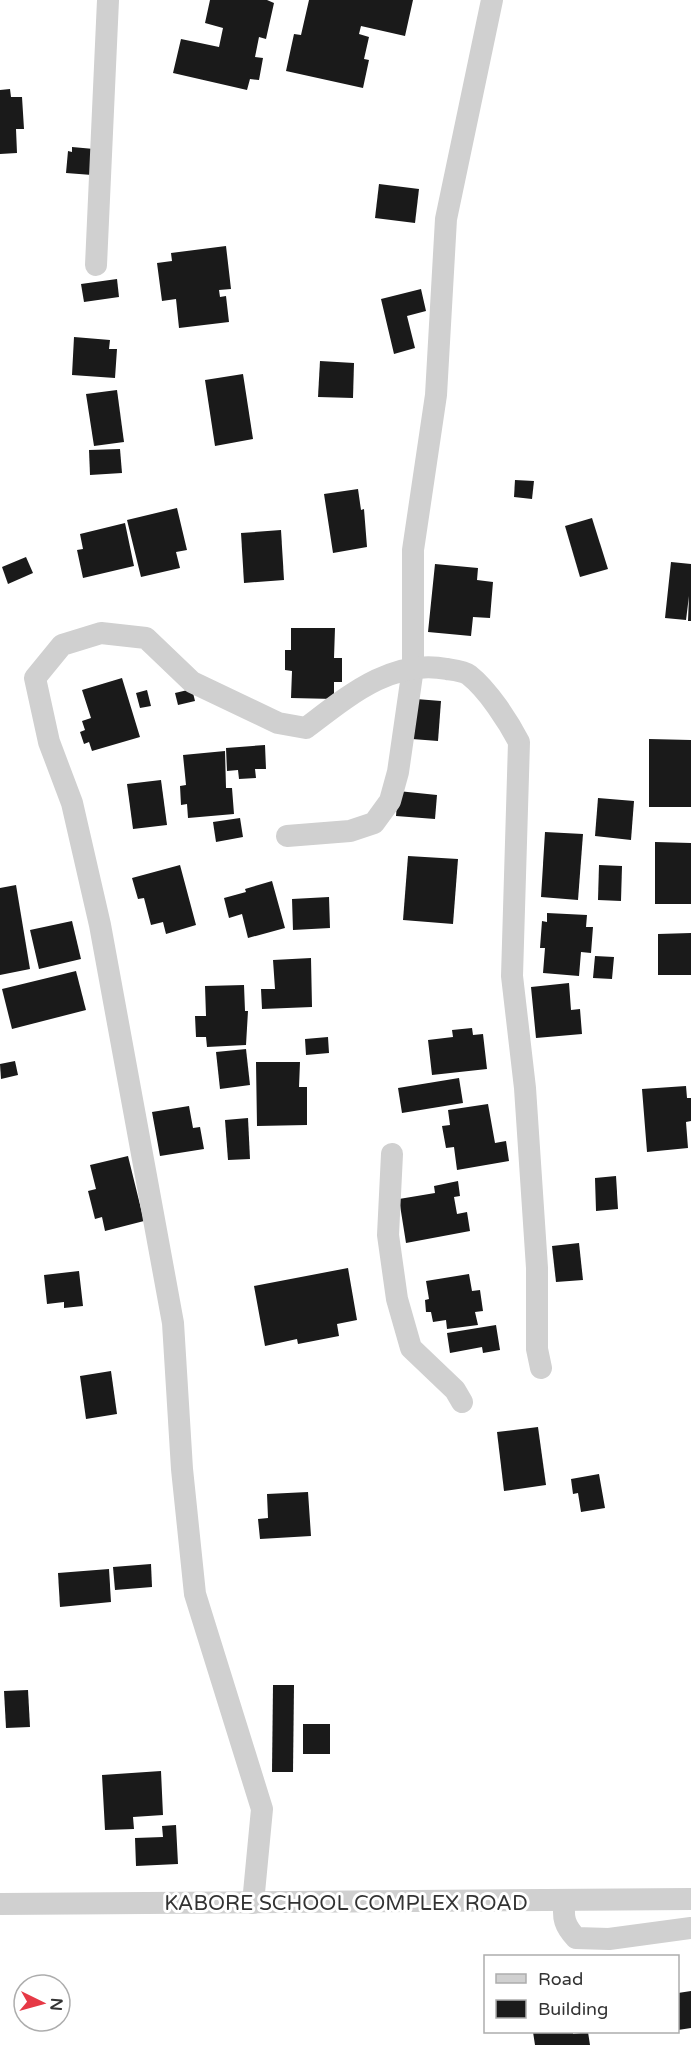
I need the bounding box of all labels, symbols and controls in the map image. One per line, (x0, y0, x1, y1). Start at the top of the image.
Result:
street label: KABORE SCHOOL COMPLEX ROAD (164, 1891, 528, 1916)
legend (484, 1955, 679, 2033)
text: Road (538, 1968, 583, 1990)
north arrow (12, 1973, 72, 2033)
text: N (45, 1997, 66, 2011)
text: Building (538, 1998, 608, 2020)

